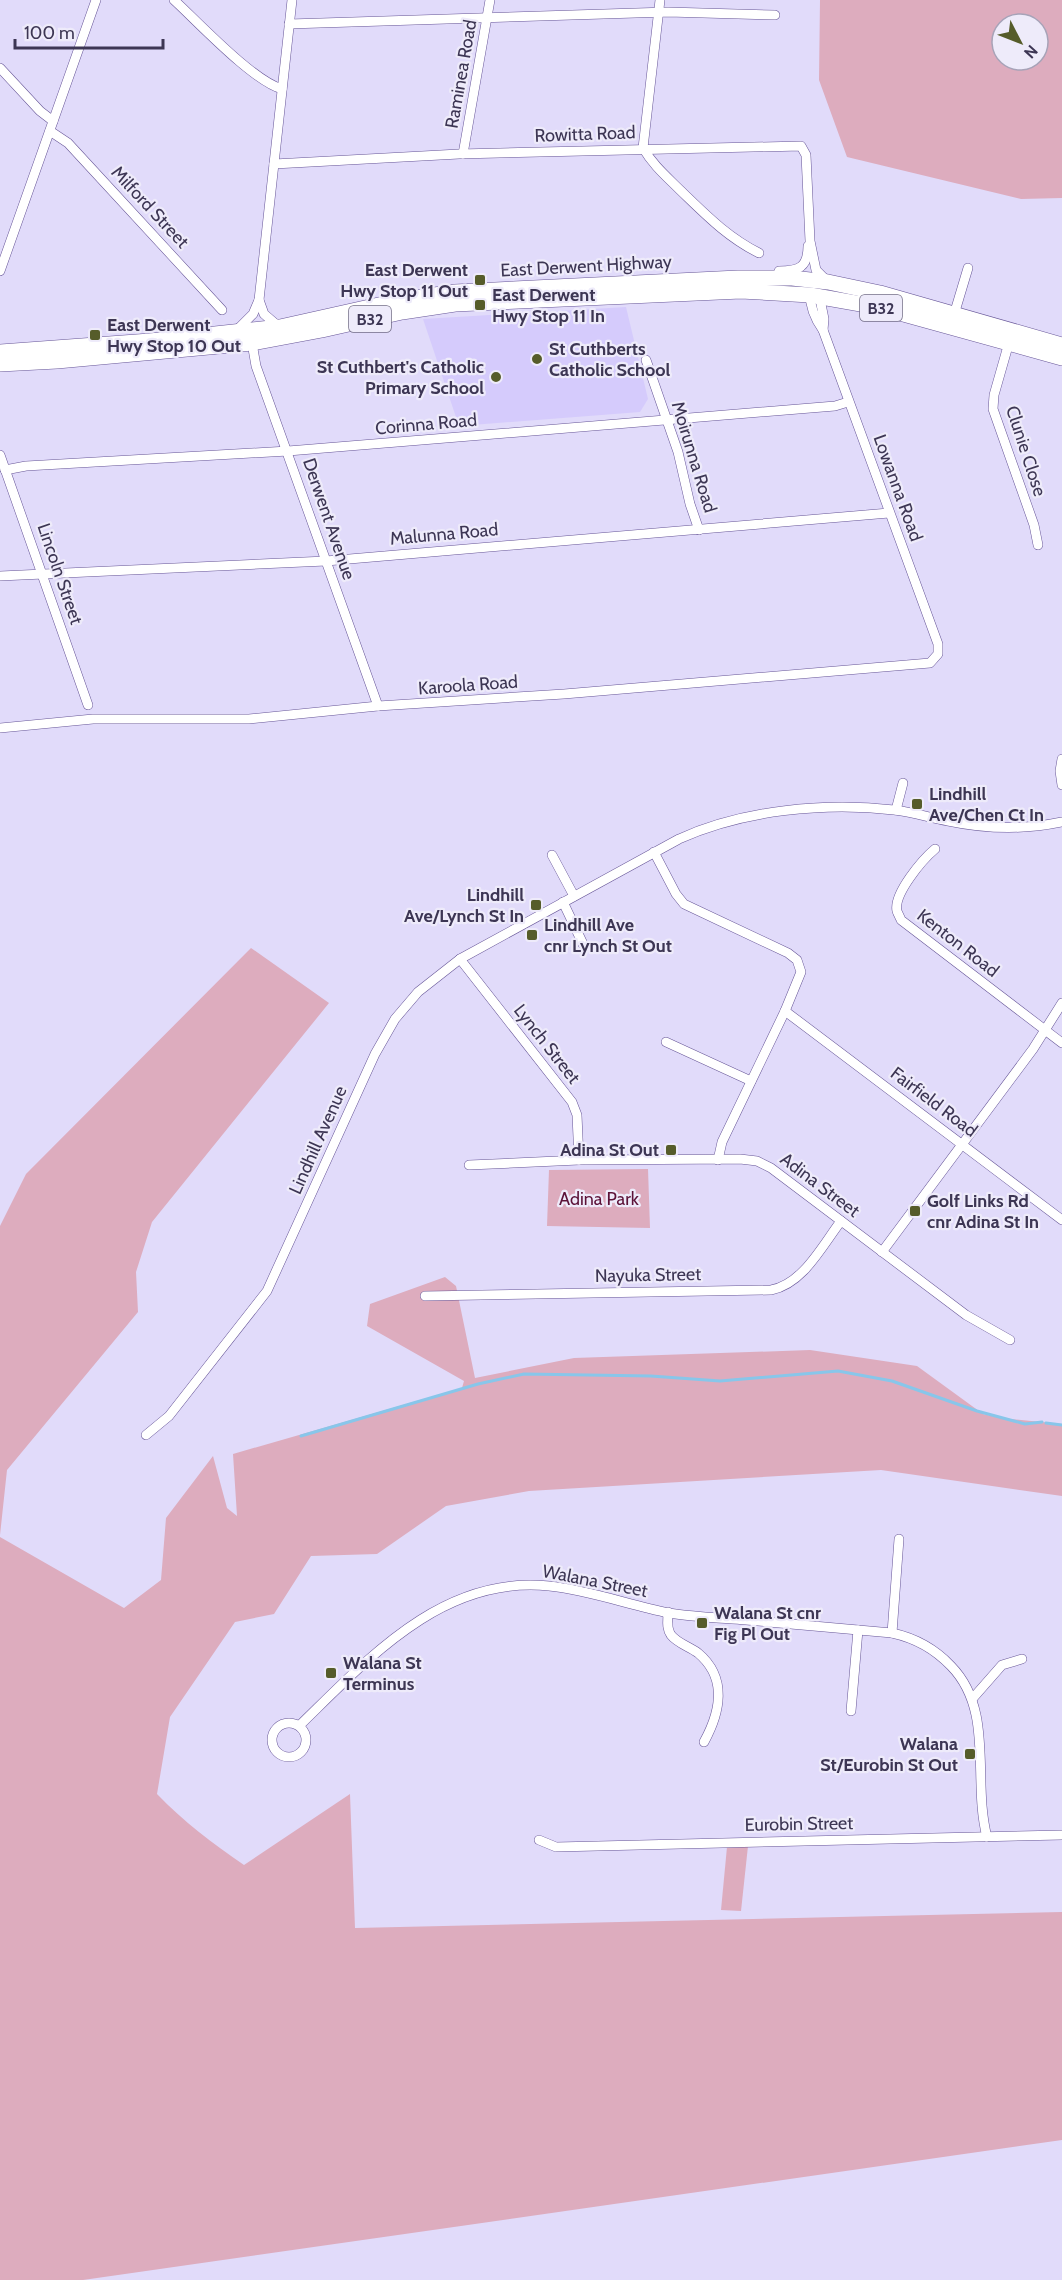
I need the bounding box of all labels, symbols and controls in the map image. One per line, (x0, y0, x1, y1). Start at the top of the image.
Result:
scale bar (15, 12, 164, 50)
north arrow (990, 12, 1050, 72)
street label: Raminea Road (441, 18, 481, 130)
text: 100 m (24, 22, 75, 44)
text: N (1020, 41, 1042, 62)
street label: Rowitta Road (534, 121, 636, 147)
street label: Milford Street (107, 161, 193, 253)
street label: East Derwent Highway (500, 251, 672, 281)
place label: East Derwent Hwy Stop 11 Out (340, 259, 468, 302)
marker: East Derwent Hwy Stop 11 Out (473, 273, 487, 287)
place label: East Derwent Hwy Stop 11 In (492, 284, 605, 327)
road number: B32 (860, 295, 902, 321)
marker: East Derwent Hwy Stop 11 In (473, 298, 487, 312)
road number: B32 (349, 306, 391, 332)
place label: East Derwent Hwy Stop 10 Out (107, 314, 241, 357)
marker: East Derwent Hwy Stop 10 Out (88, 328, 102, 342)
place label: St Cuthberts Catholic School (549, 338, 671, 381)
marker: St Cuthberts Catholic School (530, 352, 544, 366)
place label: St Cuthbert's Catholic Primary School (317, 356, 484, 399)
marker: St Cuthbert's Catholic Primary School (489, 370, 503, 384)
street label: Moirunna Road (667, 399, 721, 515)
street label: Clunie Close (1001, 403, 1051, 499)
street label: Corinna Road (374, 409, 478, 439)
street label: Lowanna Road (868, 432, 928, 544)
street label: Derwent Avenue (298, 455, 360, 583)
street label: Malunna Road (389, 518, 499, 550)
street label: Lincoln Street (32, 521, 88, 627)
street label: Karoola Road (417, 671, 519, 699)
place label: Lindhill Ave/Chen Ct In (929, 783, 1044, 826)
marker: Lindhill Ave/Chen Ct In (910, 797, 924, 811)
place label: Lindhill Ave/Lynch St In (404, 884, 524, 927)
marker: Lindhill Ave/Lynch St In (529, 898, 543, 912)
street label: Kenton Road (913, 904, 1003, 982)
place label: Lindhill Ave cnr Lynch St Out (544, 914, 672, 957)
marker: Lindhill Ave cnr Lynch St Out (525, 928, 539, 942)
street label: Lynch Street (509, 1000, 585, 1088)
street label: Fairfield Road (886, 1062, 982, 1142)
street label: Lindhill Avenue (284, 1082, 352, 1198)
place label: Adina St Out (560, 1139, 659, 1161)
marker: Adina St Out (664, 1143, 678, 1157)
street label: Adina Street (776, 1148, 864, 1222)
park label: Adina Park (559, 1188, 640, 1210)
place label: Golf Links Rd cnr Adina St In (927, 1190, 1039, 1233)
marker: Golf Links Rd cnr Adina St In (908, 1204, 922, 1218)
street label: Nayuka Street (595, 1263, 701, 1287)
street label: Walana Street (540, 1560, 650, 1602)
place label: Walana St cnr Fig Pl Out (714, 1602, 821, 1645)
marker: Walana St cnr Fig Pl Out (695, 1616, 709, 1630)
place label: Walana St Terminus (343, 1652, 422, 1695)
marker: Walana St Terminus (324, 1666, 338, 1680)
place label: Walana St/Eurobin St Out (820, 1733, 958, 1776)
marker: Walana St/Eurobin St Out (963, 1747, 977, 1761)
street label: Eurobin Street (745, 1812, 853, 1836)

